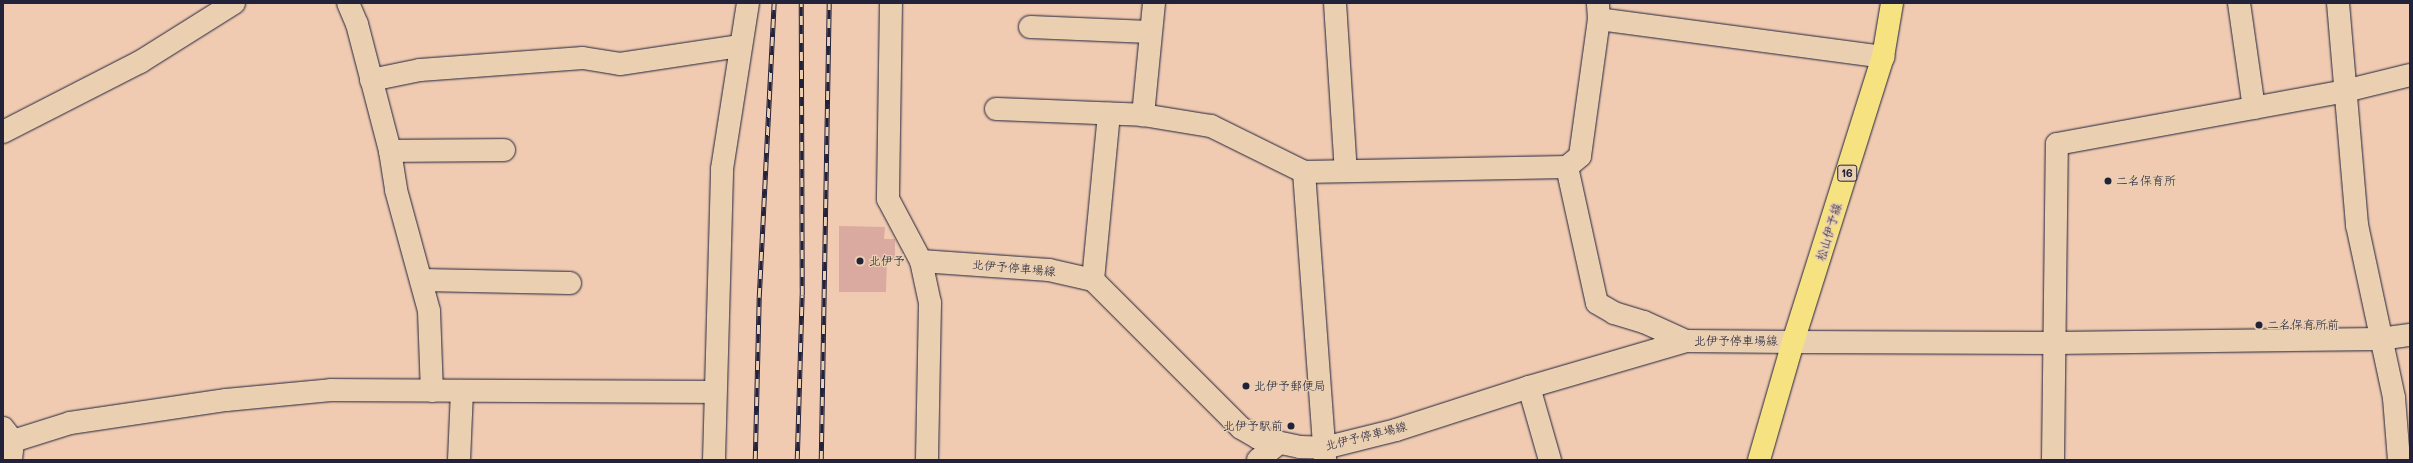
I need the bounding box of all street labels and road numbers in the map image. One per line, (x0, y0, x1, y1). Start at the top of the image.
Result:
road number: 16 (1837, 164, 1857, 182)
street label: 松山伊予線 (1813, 201, 1845, 263)
street label: 北伊予停車場線 (972, 257, 1056, 279)
street label: 北伊予停車場線 (1694, 334, 1778, 348)
street label: 北伊予停車場線 (1324, 419, 1408, 453)

